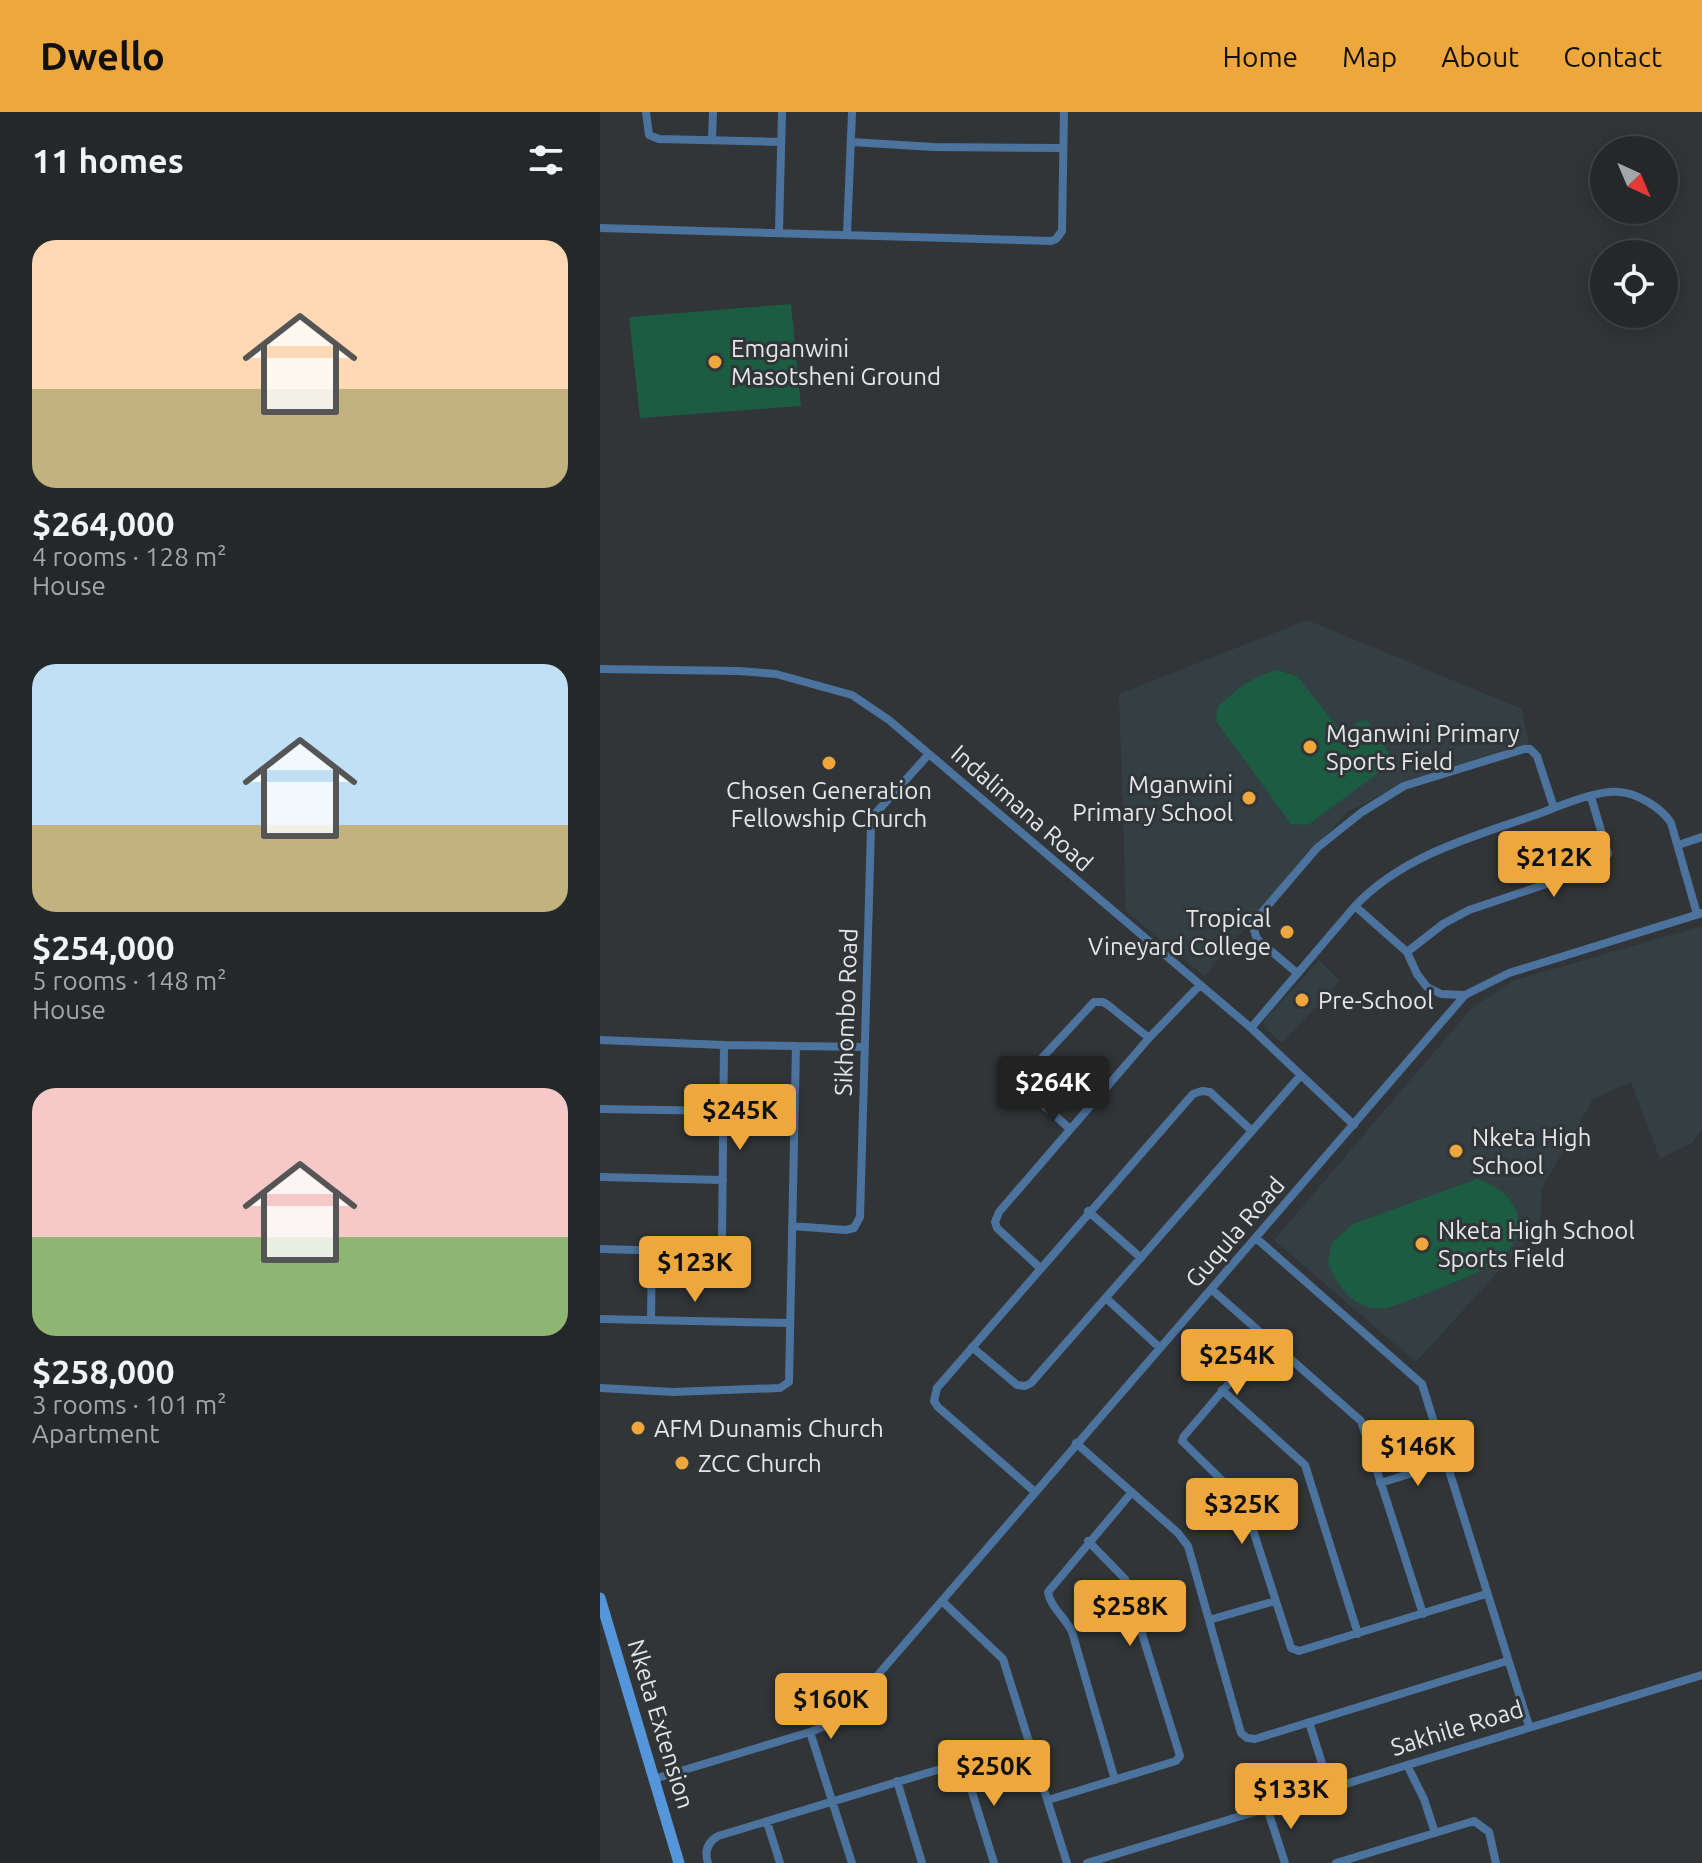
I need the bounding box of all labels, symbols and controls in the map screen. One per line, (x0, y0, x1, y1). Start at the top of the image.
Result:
text: Dwello (40, 35, 165, 77)
text: Home (1223, 41, 1298, 72)
text: Map (1342, 41, 1397, 72)
text: About (1441, 41, 1519, 72)
text: Contact (1563, 41, 1662, 72)
north arrow (1590, 136, 1678, 224)
map controls (1590, 136, 1678, 328)
icon: filters (524, 138, 568, 182)
text: 11 homes (32, 141, 184, 179)
button: locate (1590, 240, 1678, 328)
icon: home (228, 292, 372, 436)
place label: Emganwini Masotsheni Ground (731, 335, 941, 390)
marker: Emganwini Masotsheni Ground (706, 353, 724, 371)
text: $264,000 (32, 504, 175, 542)
text: 4 rooms · 128 m² (32, 542, 227, 571)
text: House (32, 571, 106, 600)
icon: home (228, 716, 372, 860)
place label: Mganwini Primary Sports Field (1326, 720, 1520, 775)
marker: Mganwini Primary Sports Field (1301, 738, 1319, 756)
street label: Indalimana Road (946, 739, 1098, 877)
marker: Chosen Generation Fellowship Church (820, 754, 838, 772)
place label: Mganwini Primary School (1072, 771, 1233, 826)
place label: Chosen Generation Fellowship Church (726, 777, 932, 832)
marker: Mganwini Primary School (1240, 789, 1258, 807)
pin: $212K (1498, 831, 1610, 899)
text: $212K (1516, 842, 1592, 871)
place label: Tropical Vineyard College (1088, 905, 1271, 960)
marker: Tropical Vineyard College (1278, 923, 1296, 941)
text: $254,000 (32, 928, 175, 966)
street label: Sikhombo Road (830, 928, 862, 1096)
text: 5 rooms · 148 m² (32, 966, 227, 995)
place label: Pre-School (1318, 987, 1433, 1014)
marker: Pre-School (1293, 991, 1311, 1009)
text: House (32, 995, 106, 1024)
pin: $264K (997, 1056, 1109, 1124)
text: $264K (1015, 1067, 1091, 1096)
pin: $245K (684, 1084, 796, 1152)
text: $245K (702, 1095, 778, 1124)
place label: Nketa High School (1472, 1124, 1591, 1179)
icon: home (228, 1140, 372, 1284)
marker: Nketa High School (1447, 1142, 1465, 1160)
street label: Guqula Road (1180, 1171, 1290, 1293)
place label: Nketa High School Sports Field (1438, 1217, 1635, 1272)
marker: Nketa High School Sports Field (1413, 1235, 1431, 1253)
pin: $123K (639, 1236, 751, 1304)
text: $123K (657, 1247, 733, 1276)
pin: $254K (1181, 1329, 1293, 1397)
text: $254K (1199, 1340, 1275, 1369)
text: $258,000 (32, 1352, 175, 1390)
text: 3 rooms · 101 m² (32, 1390, 227, 1419)
place label: AFM Dunamis Church (654, 1415, 884, 1442)
text: Apartment (32, 1419, 159, 1448)
marker: AFM Dunamis Church (629, 1419, 647, 1437)
pin: $146K (1362, 1420, 1474, 1488)
text: $146K (1380, 1431, 1456, 1460)
place label: ZCC Church (698, 1450, 822, 1477)
marker: ZCC Church (673, 1454, 691, 1472)
pin: $325K (1186, 1478, 1298, 1546)
text: $325K (1204, 1489, 1280, 1518)
pin: $258K (1074, 1580, 1186, 1648)
text: $258K (1092, 1591, 1168, 1620)
street label: Nketa Extension (622, 1636, 700, 1812)
pin: $160K (775, 1673, 887, 1741)
text: $160K (793, 1684, 869, 1713)
street label: Sakhile Road (1388, 1695, 1526, 1761)
pin: $250K (938, 1740, 1050, 1808)
text: $250K (956, 1751, 1032, 1780)
pin: $133K (1235, 1763, 1347, 1831)
text: $133K (1253, 1774, 1329, 1803)

